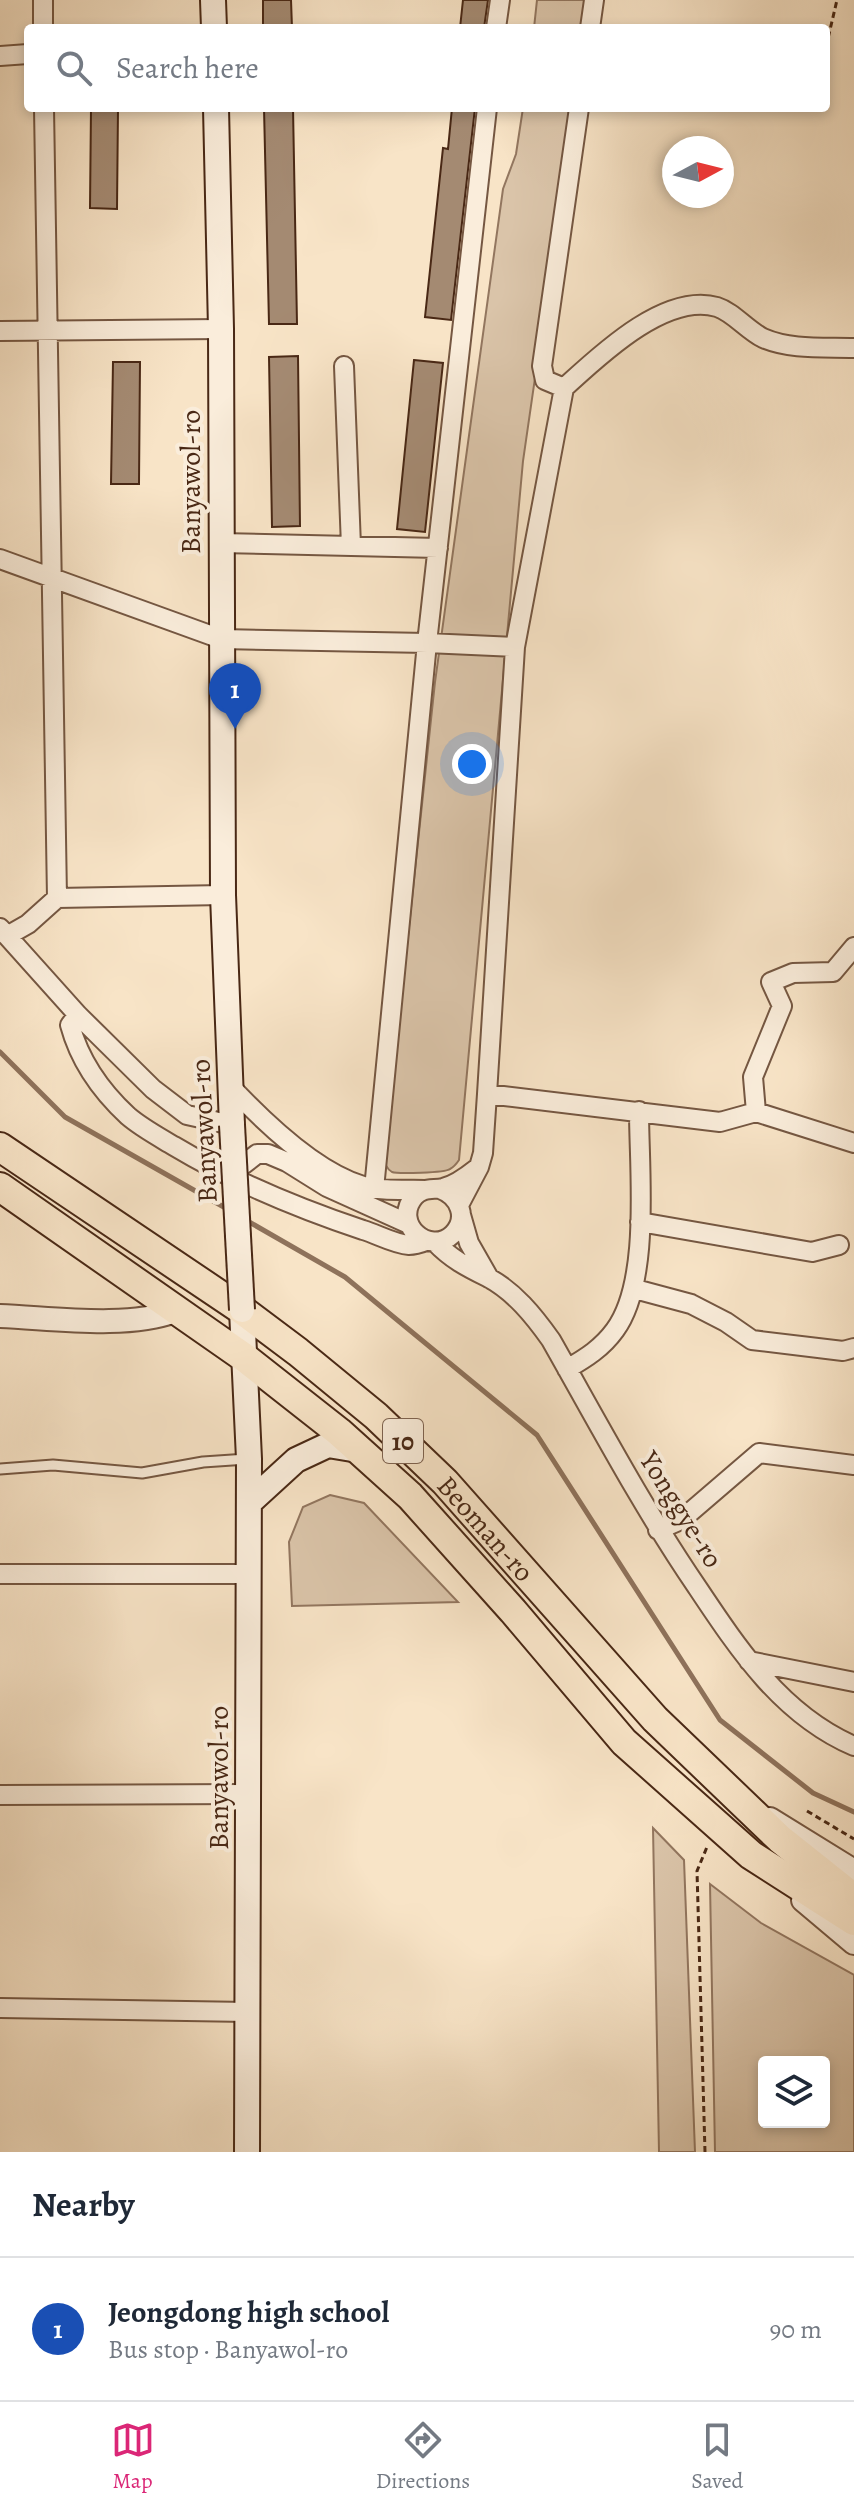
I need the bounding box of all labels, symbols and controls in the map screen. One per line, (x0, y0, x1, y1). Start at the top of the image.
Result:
search box (24, 24, 830, 112)
icon: search (52, 46, 96, 90)
text: Search here (116, 48, 259, 88)
north arrow (662, 136, 734, 208)
street label: Banyawol-ro (172, 410, 210, 554)
pin: 1 (209, 663, 261, 729)
your location (452, 744, 492, 784)
street label: Banyawol-ro (181, 1058, 227, 1204)
road number: 10 (383, 1419, 423, 1463)
street label: Yonggye-ro (630, 1443, 732, 1575)
street label: Beoman-ro (428, 1468, 542, 1590)
street label: Banyawol-ro (200, 1706, 238, 1850)
map controls (758, 2056, 830, 2128)
button: layers (758, 2056, 830, 2128)
text: Nearby (32, 2181, 135, 2228)
text: Jeongdong high school (108, 2292, 389, 2332)
text: 1 (53, 2312, 63, 2347)
text: 90 m (770, 2312, 822, 2347)
text: Bus stop · Banyawol-ro (108, 2332, 348, 2367)
tab: Map (111, 2418, 155, 2496)
tab: Directions (376, 2418, 470, 2496)
tab: Saved (691, 2418, 743, 2496)

